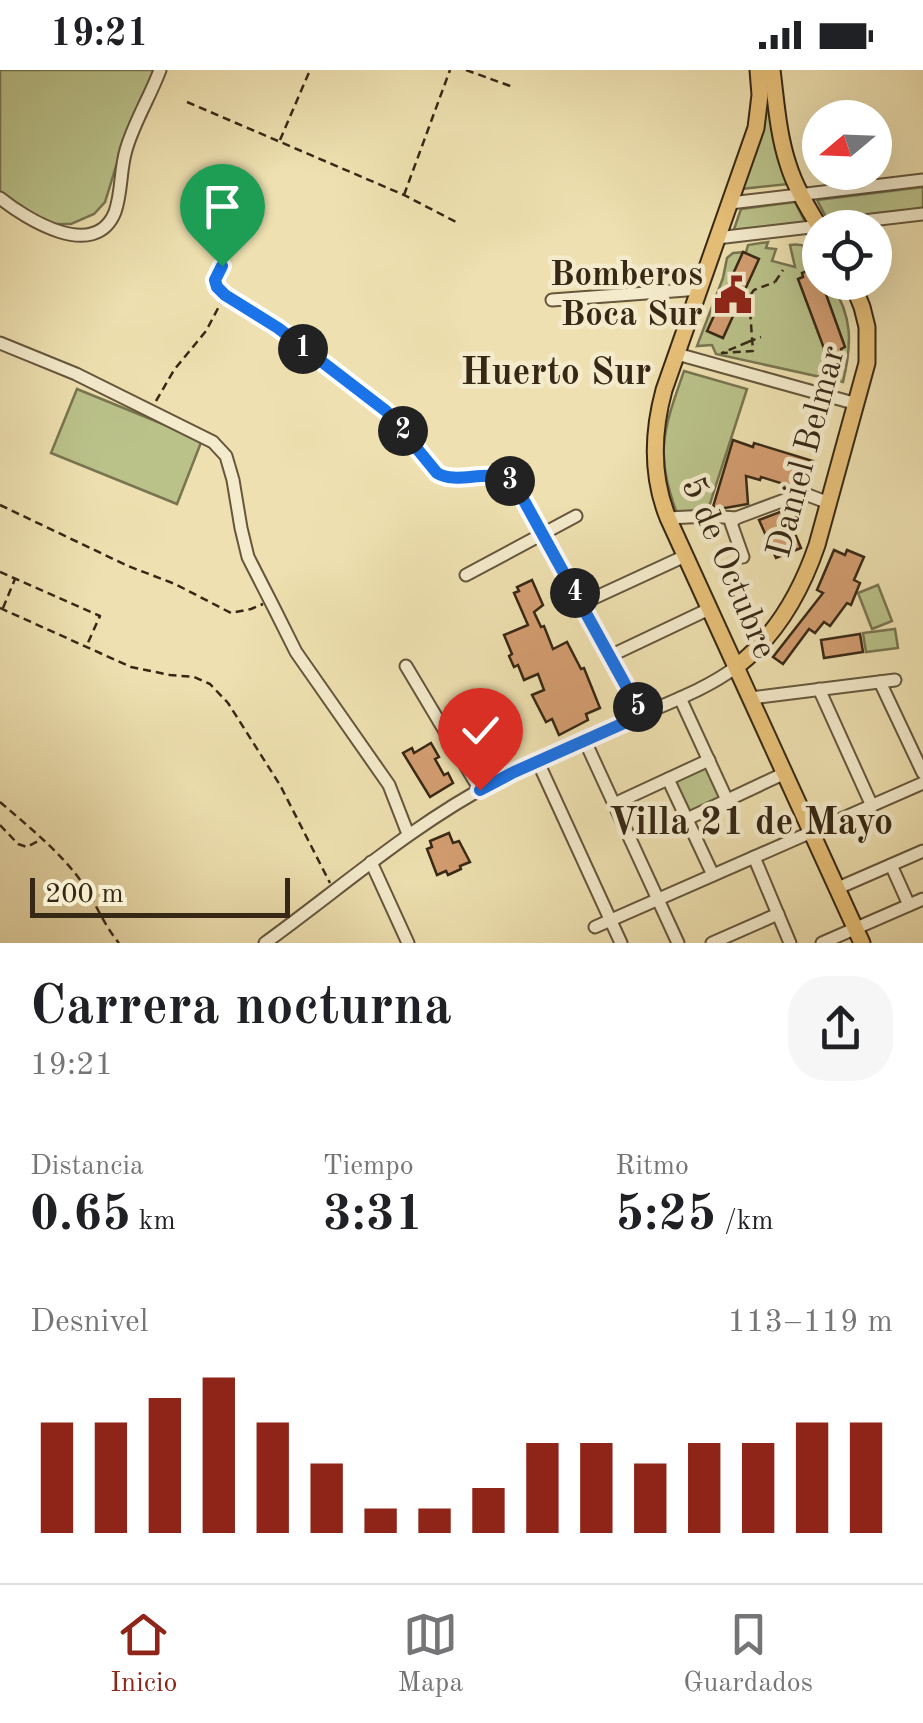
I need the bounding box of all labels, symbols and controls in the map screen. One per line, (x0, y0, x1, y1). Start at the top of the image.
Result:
text: 19:21 (50, 16, 149, 54)
north arrow (802, 100, 892, 190)
map controls (802, 100, 892, 300)
pin (180, 164, 265, 267)
icon: arrive (195, 179, 250, 234)
button: locate (802, 210, 892, 300)
place label: Bomberos Boca Sur (550, 258, 703, 333)
public building icon: Bomberos Boca Sur (712, 274, 754, 316)
pin: 1 (278, 324, 328, 374)
text: 1 (295, 335, 311, 363)
street label: Daniel Belmar (762, 342, 852, 562)
district label: Huerto Sur (460, 355, 652, 393)
pin: 2 (378, 406, 428, 456)
text: 2 (395, 417, 411, 445)
pin: 3 (485, 456, 535, 506)
text: 3 (502, 467, 518, 495)
street label: 5 de Octubre (674, 472, 782, 664)
pin: 4 (550, 568, 600, 618)
text: 4 (567, 579, 583, 607)
pin: 5 (613, 682, 663, 732)
pin (438, 688, 523, 791)
text: 5 (630, 693, 646, 721)
icon: check (453, 703, 508, 758)
district label: Villa 21 de Mayo (609, 805, 893, 843)
scale bar (30, 873, 290, 918)
text: 200 m (45, 881, 124, 909)
button: share (788, 976, 893, 1081)
text: Carrera nocturna (30, 981, 452, 1036)
text: 19:21 (30, 1050, 113, 1082)
text: Distancia (30, 1153, 144, 1181)
text: Tiempo (323, 1153, 414, 1181)
text: Ritmo (615, 1153, 689, 1181)
text: 0.65 (30, 1191, 131, 1241)
text: 3:31 (323, 1191, 424, 1241)
text: 5:25 (615, 1191, 716, 1241)
text: km (131, 1208, 176, 1236)
text: /km (716, 1208, 774, 1236)
text: Desnivel (30, 1307, 148, 1339)
text: 113–119 m (727, 1307, 893, 1339)
tab: Inicio (110, 1607, 177, 1702)
tab: Mapa (398, 1607, 463, 1702)
tab: Guardados (683, 1607, 813, 1702)

